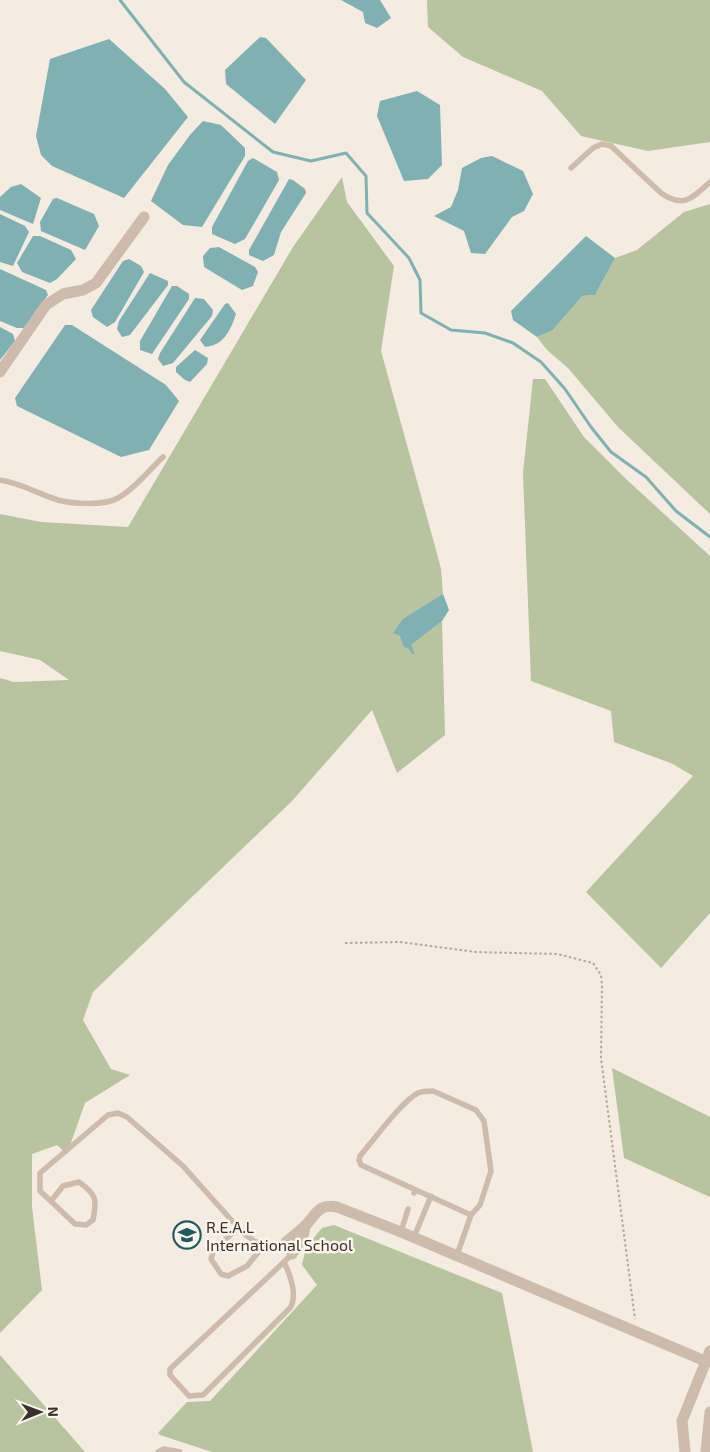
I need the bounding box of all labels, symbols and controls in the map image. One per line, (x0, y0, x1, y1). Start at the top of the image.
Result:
place label: R.E.A.L International School (206, 1217, 353, 1254)
school or university icon: R.E.A.L International School (172, 1220, 202, 1250)
north arrow (15, 1387, 65, 1437)
text: N (45, 1407, 62, 1417)

